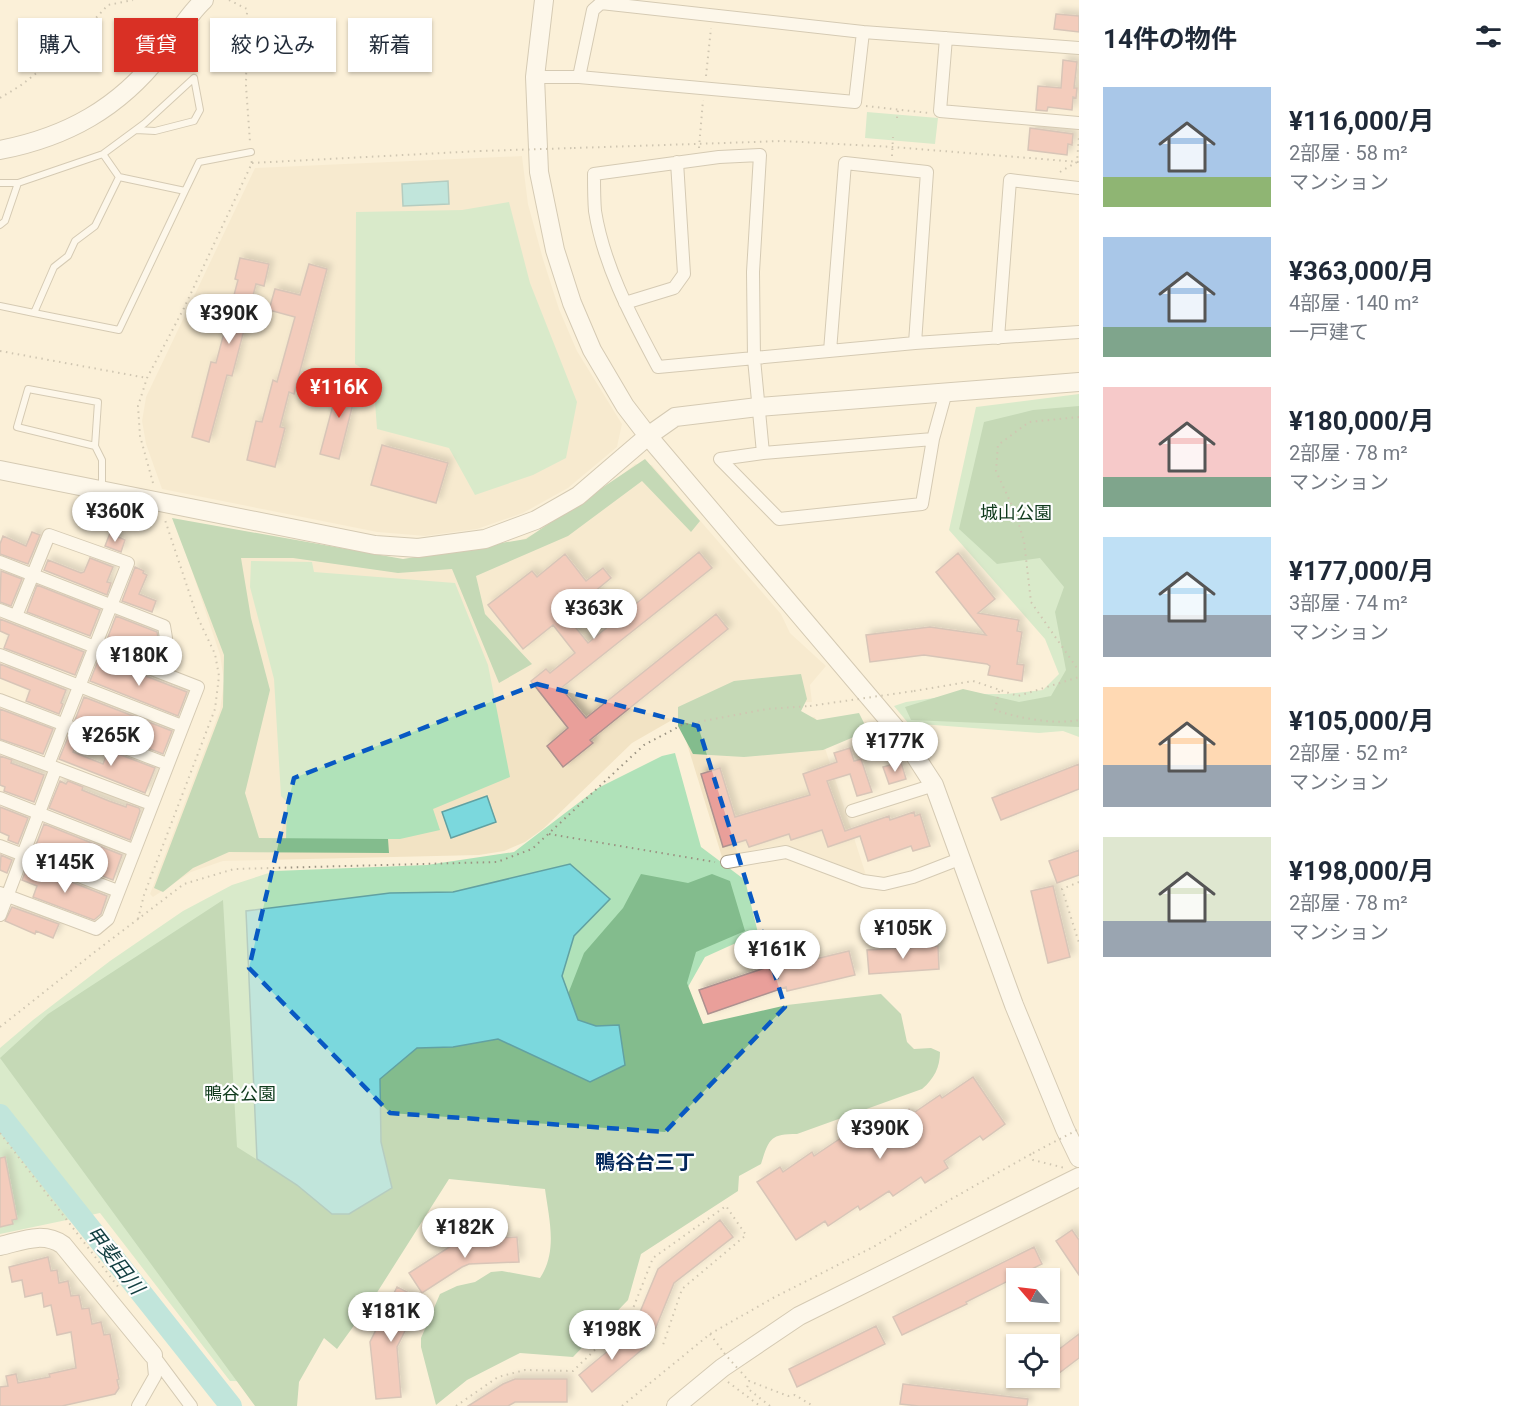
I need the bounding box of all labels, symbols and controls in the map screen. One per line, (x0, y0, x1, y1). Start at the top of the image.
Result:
chip: 購入 (18, 18, 102, 72)
chip: 賃貸 (114, 18, 198, 72)
chip: 絞り込み (210, 18, 336, 72)
chip: 新着 (348, 18, 432, 72)
icon: filters (1472, 20, 1505, 53)
text: 14件の物件 (1103, 24, 1237, 54)
text: ¥116,000/月 (1289, 106, 1435, 136)
icon: home (1151, 111, 1223, 183)
text: 2部屋 · 58 m² (1289, 141, 1408, 165)
text: マンション (1289, 170, 1389, 194)
text: ¥363,000/月 (1289, 256, 1435, 286)
icon: home (1151, 261, 1223, 333)
text: 4部屋 · 140 m² (1289, 291, 1419, 315)
pin: ¥390K (187, 294, 271, 345)
text: ¥390K (200, 301, 258, 325)
text: 一戸建て (1289, 320, 1369, 344)
pin: ¥116K (297, 368, 381, 419)
text: ¥116K (310, 375, 368, 399)
text: ¥180,000/月 (1289, 406, 1435, 436)
icon: home (1151, 411, 1223, 483)
text: 2部屋 · 78 m² (1289, 441, 1408, 465)
text: マンション (1289, 470, 1389, 494)
pin: ¥360K (73, 492, 157, 543)
text: ¥360K (86, 499, 144, 523)
park label: 城山公園 (980, 502, 1052, 523)
text: ¥177,000/月 (1289, 556, 1435, 586)
icon: home (1151, 561, 1223, 633)
pin: ¥363K (552, 589, 636, 640)
text: 3部屋 · 74 m² (1289, 591, 1408, 615)
text: ¥363K (565, 596, 623, 620)
text: マンション (1289, 620, 1389, 644)
pin: ¥180K (97, 636, 181, 687)
text: ¥180K (110, 643, 168, 667)
text: ¥105,000/月 (1289, 706, 1435, 736)
icon: home (1151, 711, 1223, 783)
pin: ¥265K (69, 716, 153, 767)
pin: ¥177K (853, 722, 937, 773)
text: ¥265K (82, 723, 140, 747)
text: ¥177K (866, 729, 924, 753)
text: 2部屋 · 52 m² (1289, 741, 1408, 765)
text: マンション (1289, 770, 1389, 794)
pin: ¥145K (23, 843, 107, 894)
text: ¥145K (36, 850, 94, 874)
text: ¥198,000/月 (1289, 856, 1435, 886)
icon: home (1151, 861, 1223, 933)
text: 2部屋 · 78 m² (1289, 891, 1408, 915)
pin: ¥105K (861, 909, 945, 960)
text: ¥105K (874, 916, 932, 940)
text: マンション (1289, 920, 1389, 944)
pin: ¥161K (735, 930, 819, 981)
text: ¥161K (748, 937, 806, 961)
park label: 鴨谷公園 (204, 1083, 276, 1104)
pin: ¥390K (838, 1109, 922, 1160)
text: ¥390K (851, 1116, 909, 1140)
district label: 鴨谷台三丁 (595, 1150, 695, 1174)
pin: ¥182K (423, 1208, 507, 1259)
text: ¥182K (436, 1215, 494, 1239)
water label: 甲斐田川 (81, 1221, 150, 1300)
north arrow (1006, 1268, 1060, 1322)
map controls (1006, 1268, 1060, 1388)
pin: ¥181K (349, 1292, 433, 1343)
text: ¥181K (362, 1299, 420, 1323)
pin: ¥198K (570, 1310, 654, 1361)
text: ¥198K (583, 1317, 641, 1341)
button: locate (1006, 1334, 1060, 1388)

